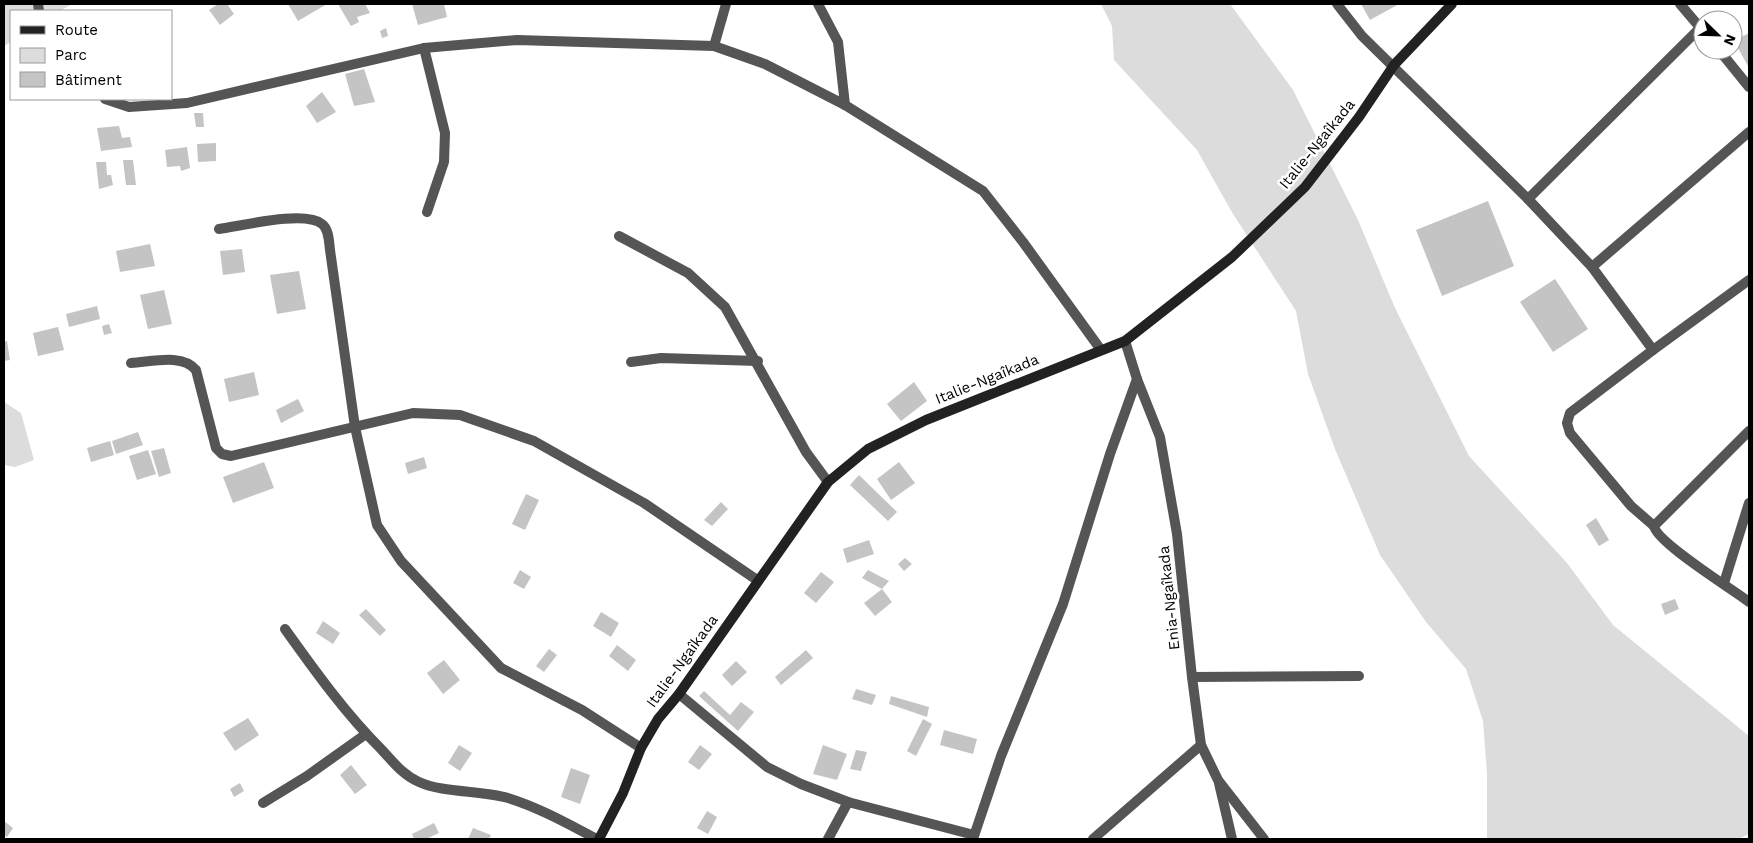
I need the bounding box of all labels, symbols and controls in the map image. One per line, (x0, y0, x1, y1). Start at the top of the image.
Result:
legend (10, 10, 172, 100)
north arrow (1693, 10, 1743, 60)
text: Route (55, 21, 98, 39)
text: N (1721, 32, 1739, 48)
text: Parc (55, 46, 87, 64)
text: Bâtiment (55, 71, 122, 89)
street label: Italie-Ngaîkada (1275, 95, 1359, 192)
street label: Italie-Ngaîkada (933, 350, 1042, 408)
street label: Enia-Ngaîkada (1155, 544, 1183, 651)
street label: Italie-Ngaîkada (642, 611, 722, 711)

